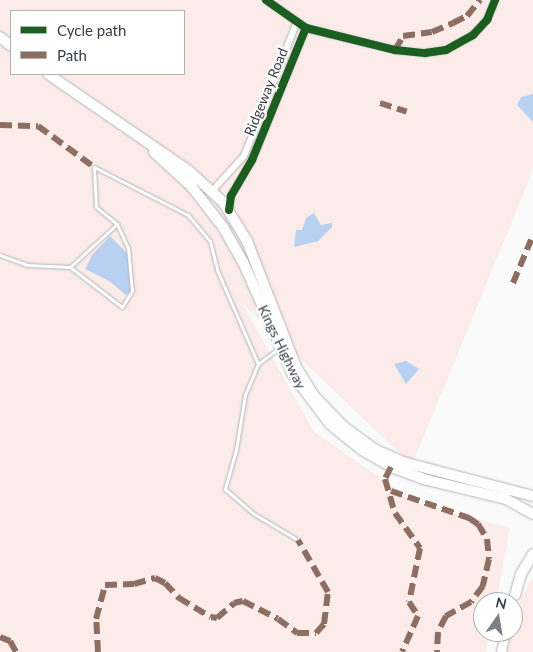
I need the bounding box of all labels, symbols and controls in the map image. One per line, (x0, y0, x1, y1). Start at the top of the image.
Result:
legend (10, 10, 185, 75)
text: Cycle path (57, 21, 126, 39)
street label: Ridgeway Road (241, 45, 291, 139)
text: Path (57, 46, 87, 64)
street label: Kings Highway (254, 302, 310, 392)
north arrow (473, 592, 523, 642)
text: N (494, 593, 508, 612)

